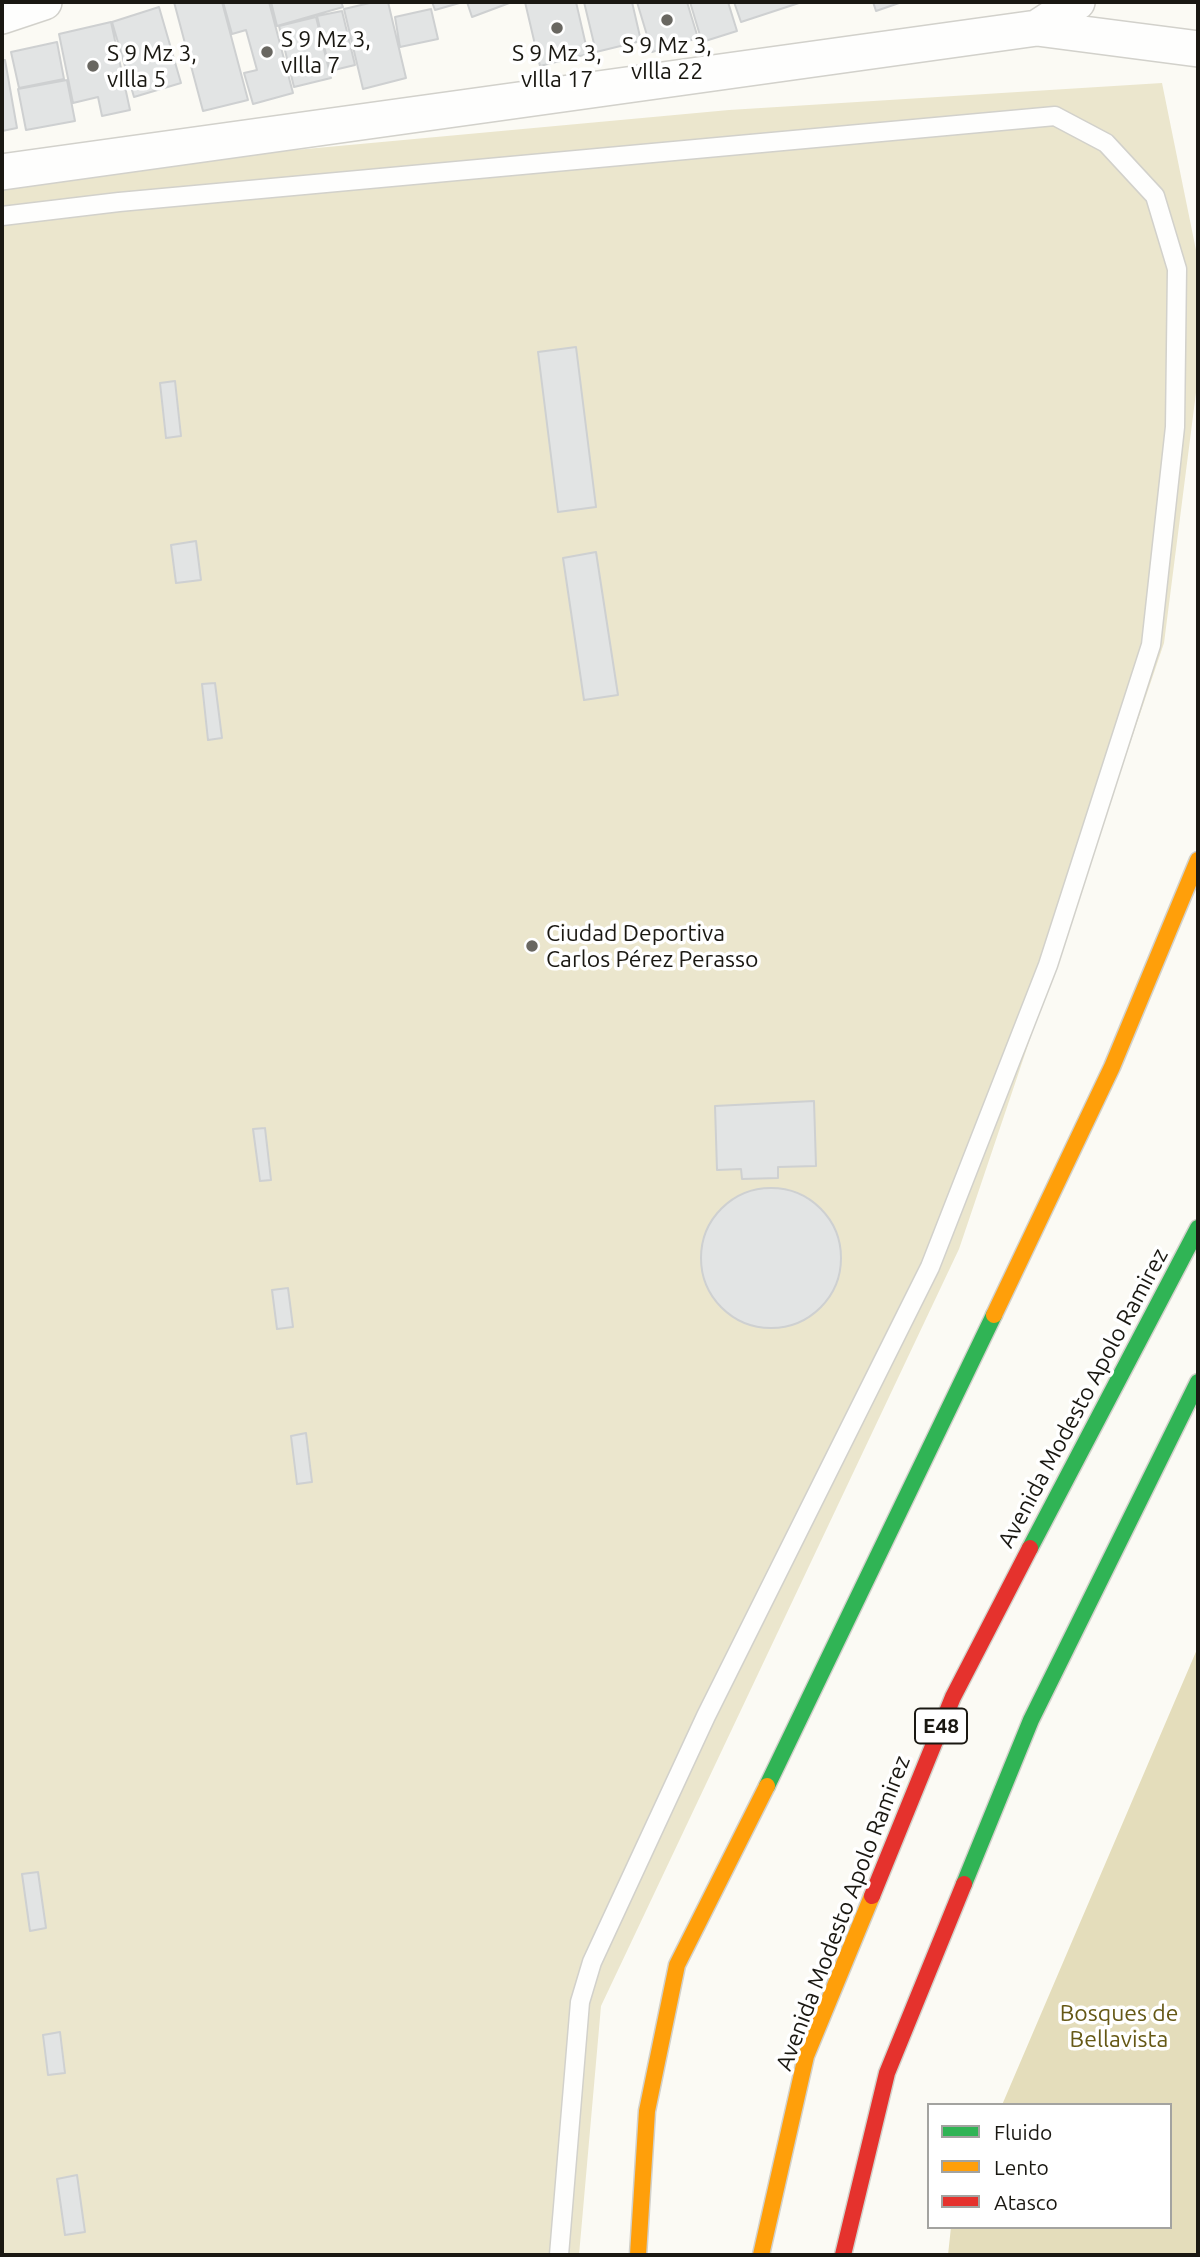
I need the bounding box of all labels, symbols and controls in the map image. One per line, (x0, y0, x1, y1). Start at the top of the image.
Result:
marker: S 9 Mz 3, vIlla 22 (659, 12, 675, 28)
marker: S 9 Mz 3, vIlla 17 (549, 20, 565, 36)
place label: S 9 Mz 3, vIlla 7 (281, 25, 371, 79)
place label: S 9 Mz 3, vIlla 22 (622, 31, 712, 85)
place label: S 9 Mz 3, vIlla 5 (107, 39, 197, 93)
place label: S 9 Mz 3, vIlla 17 (512, 39, 602, 93)
marker: S 9 Mz 3, vIlla 7 (259, 44, 275, 60)
marker: S 9 Mz 3, vIlla 5 (85, 58, 101, 74)
place label: Ciudad Deportiva Carlos Pérez Perasso (546, 919, 759, 973)
marker: Ciudad Deportiva Carlos Pérez Perasso (524, 938, 540, 954)
street label: Avenida Modesto Apolo Ramirez (992, 1244, 1174, 1552)
road number: E48 (915, 1708, 967, 1744)
street label: Avenida Modesto Apolo Ramirez (770, 1752, 916, 2074)
park label: Bosques de Bellavista (1060, 1999, 1178, 2053)
legend (927, 2103, 1172, 2229)
text: Fluido (994, 2120, 1052, 2144)
text: Lento (994, 2155, 1049, 2179)
text: Atasco (994, 2190, 1058, 2214)

